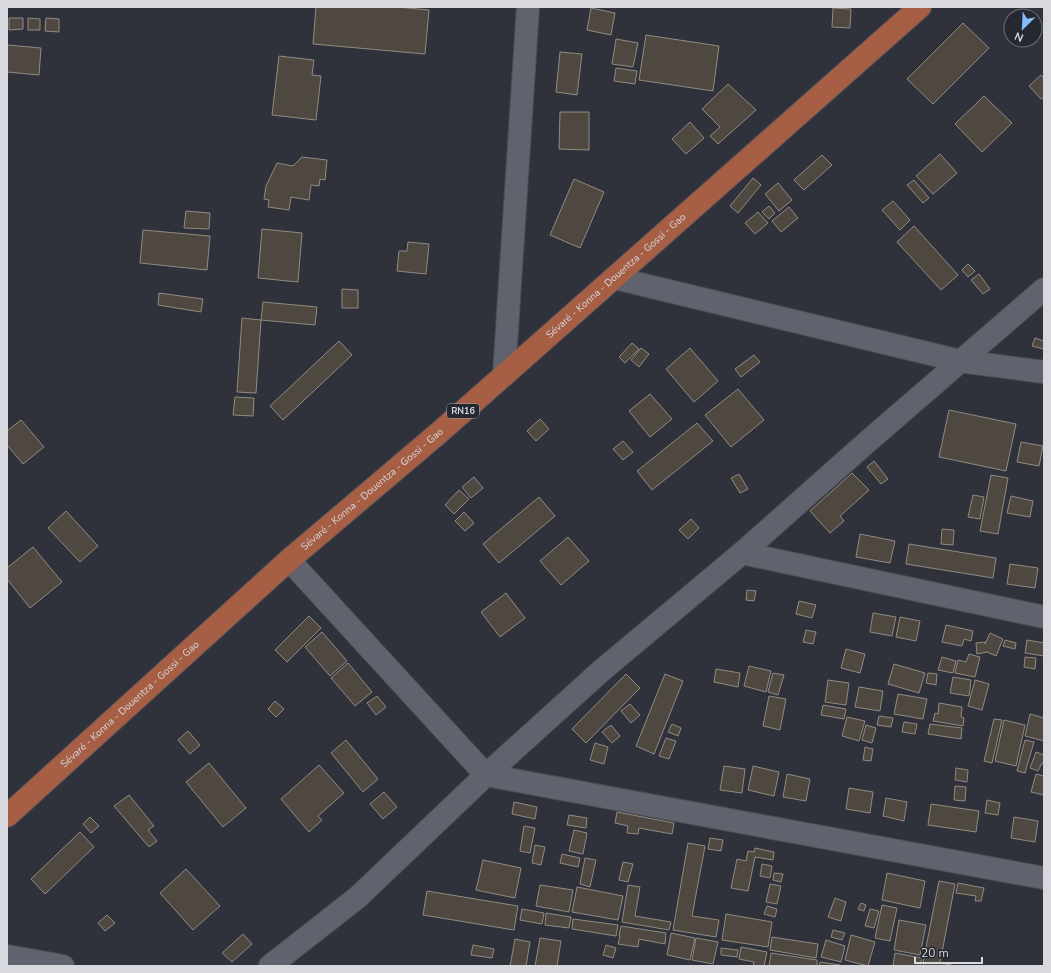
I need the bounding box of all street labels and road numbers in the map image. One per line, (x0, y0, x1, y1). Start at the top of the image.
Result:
street label: Sévaré - Konna - Douentza - Gossi - Gao (543, 210, 689, 342)
road number: RN16 (447, 404, 479, 418)
street label: Sévaré - Konna - Douentza - Gossi - Gao (298, 425, 447, 554)
street label: Sévaré - Konna - Douentza - Gossi - Gao (58, 638, 203, 771)

